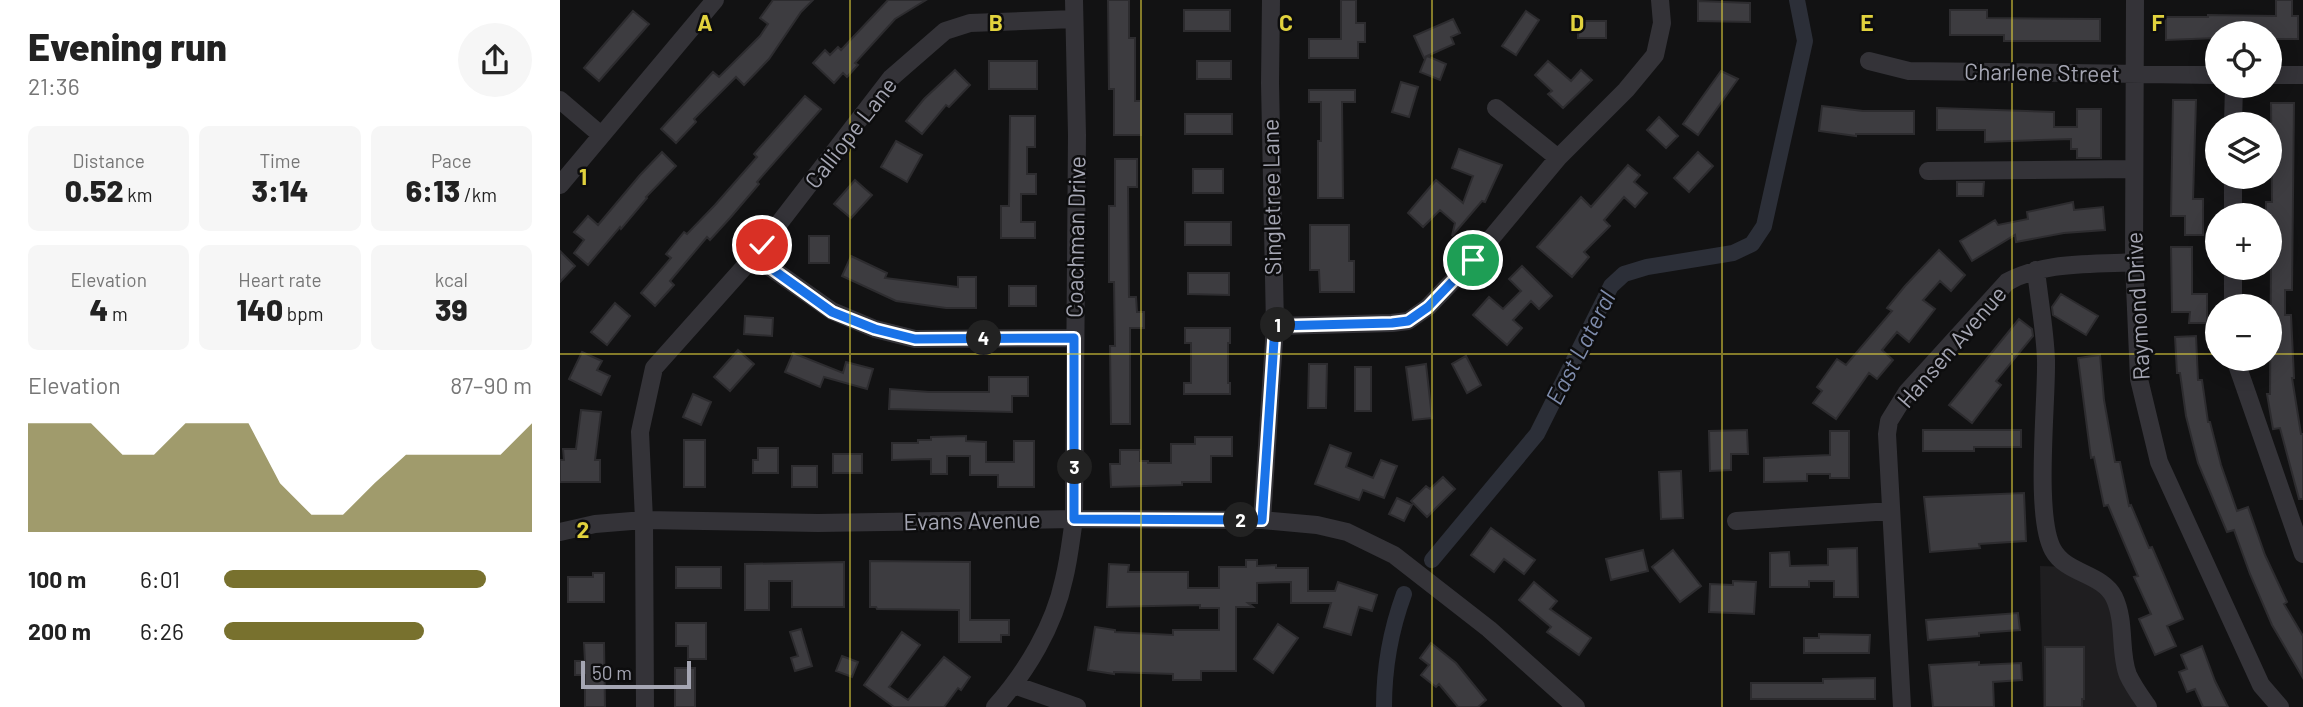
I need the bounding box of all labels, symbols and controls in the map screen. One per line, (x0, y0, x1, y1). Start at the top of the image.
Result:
text: A (697, 8, 713, 36)
text: B (989, 8, 1003, 36)
text: C (1279, 8, 1293, 36)
text: D (1570, 8, 1584, 36)
text: E (1860, 8, 1874, 36)
text: F (2152, 8, 2165, 36)
map controls (2205, 21, 2282, 371)
button: locate (2205, 21, 2282, 98)
text: Evening run (28, 23, 227, 69)
button: share (458, 23, 532, 97)
street label: Charlene Street (1964, 57, 2120, 87)
street label: Calliope Lane (798, 71, 902, 194)
text: 21:36 (28, 72, 80, 100)
button: layers (2205, 112, 2282, 189)
street label: Singletree Lane (1256, 119, 1286, 275)
text: Distance (72, 149, 145, 172)
text: Time (259, 149, 301, 172)
text: Pace (431, 149, 472, 172)
street label: Coachman Drive (1060, 156, 1090, 318)
text: 1 (579, 162, 587, 190)
text: 0.52 (65, 172, 123, 208)
text: 3:14 (251, 172, 308, 208)
text: 6:13 (406, 172, 460, 208)
text: km (123, 183, 152, 206)
text: /km (460, 183, 497, 206)
button: + (2205, 203, 2282, 280)
pin (732, 215, 792, 275)
icon: check (743, 226, 781, 264)
pin (1443, 230, 1503, 290)
street label: Raymond Drive (2119, 231, 2155, 381)
icon: arrive (1454, 241, 1492, 279)
text: Elevation (70, 268, 147, 291)
text: Heart rate (238, 268, 322, 291)
text: kcal (435, 268, 468, 291)
street label: Hansen Avenue (1891, 280, 2012, 413)
water label: East Lateral (1539, 285, 1621, 409)
text: 4 (90, 291, 108, 327)
text: 140 (237, 291, 283, 327)
text: 39 (435, 291, 468, 327)
button: − (2205, 294, 2282, 371)
text: m (108, 302, 128, 325)
text: bpm (283, 302, 323, 325)
pin: 1 (1260, 308, 1296, 342)
text: 1 (1274, 313, 1281, 336)
pin: 4 (966, 320, 1002, 356)
text: 4 (978, 326, 989, 349)
text: Elevation (28, 371, 121, 399)
text: 87–90 m (450, 371, 532, 399)
pin: 3 (1058, 449, 1092, 484)
text: 3 (1069, 455, 1080, 478)
pin: 2 (1224, 503, 1258, 538)
street label: Evans Avenue (903, 505, 1041, 535)
text: 2 (1235, 508, 1246, 531)
text: 2 (577, 515, 589, 543)
text: 100 m (28, 565, 86, 593)
text: 6:01 (140, 565, 180, 593)
text: 200 m (28, 617, 91, 645)
text: 6:26 (140, 617, 184, 645)
scale bar (581, 658, 691, 690)
text: 50 m (592, 661, 632, 684)

